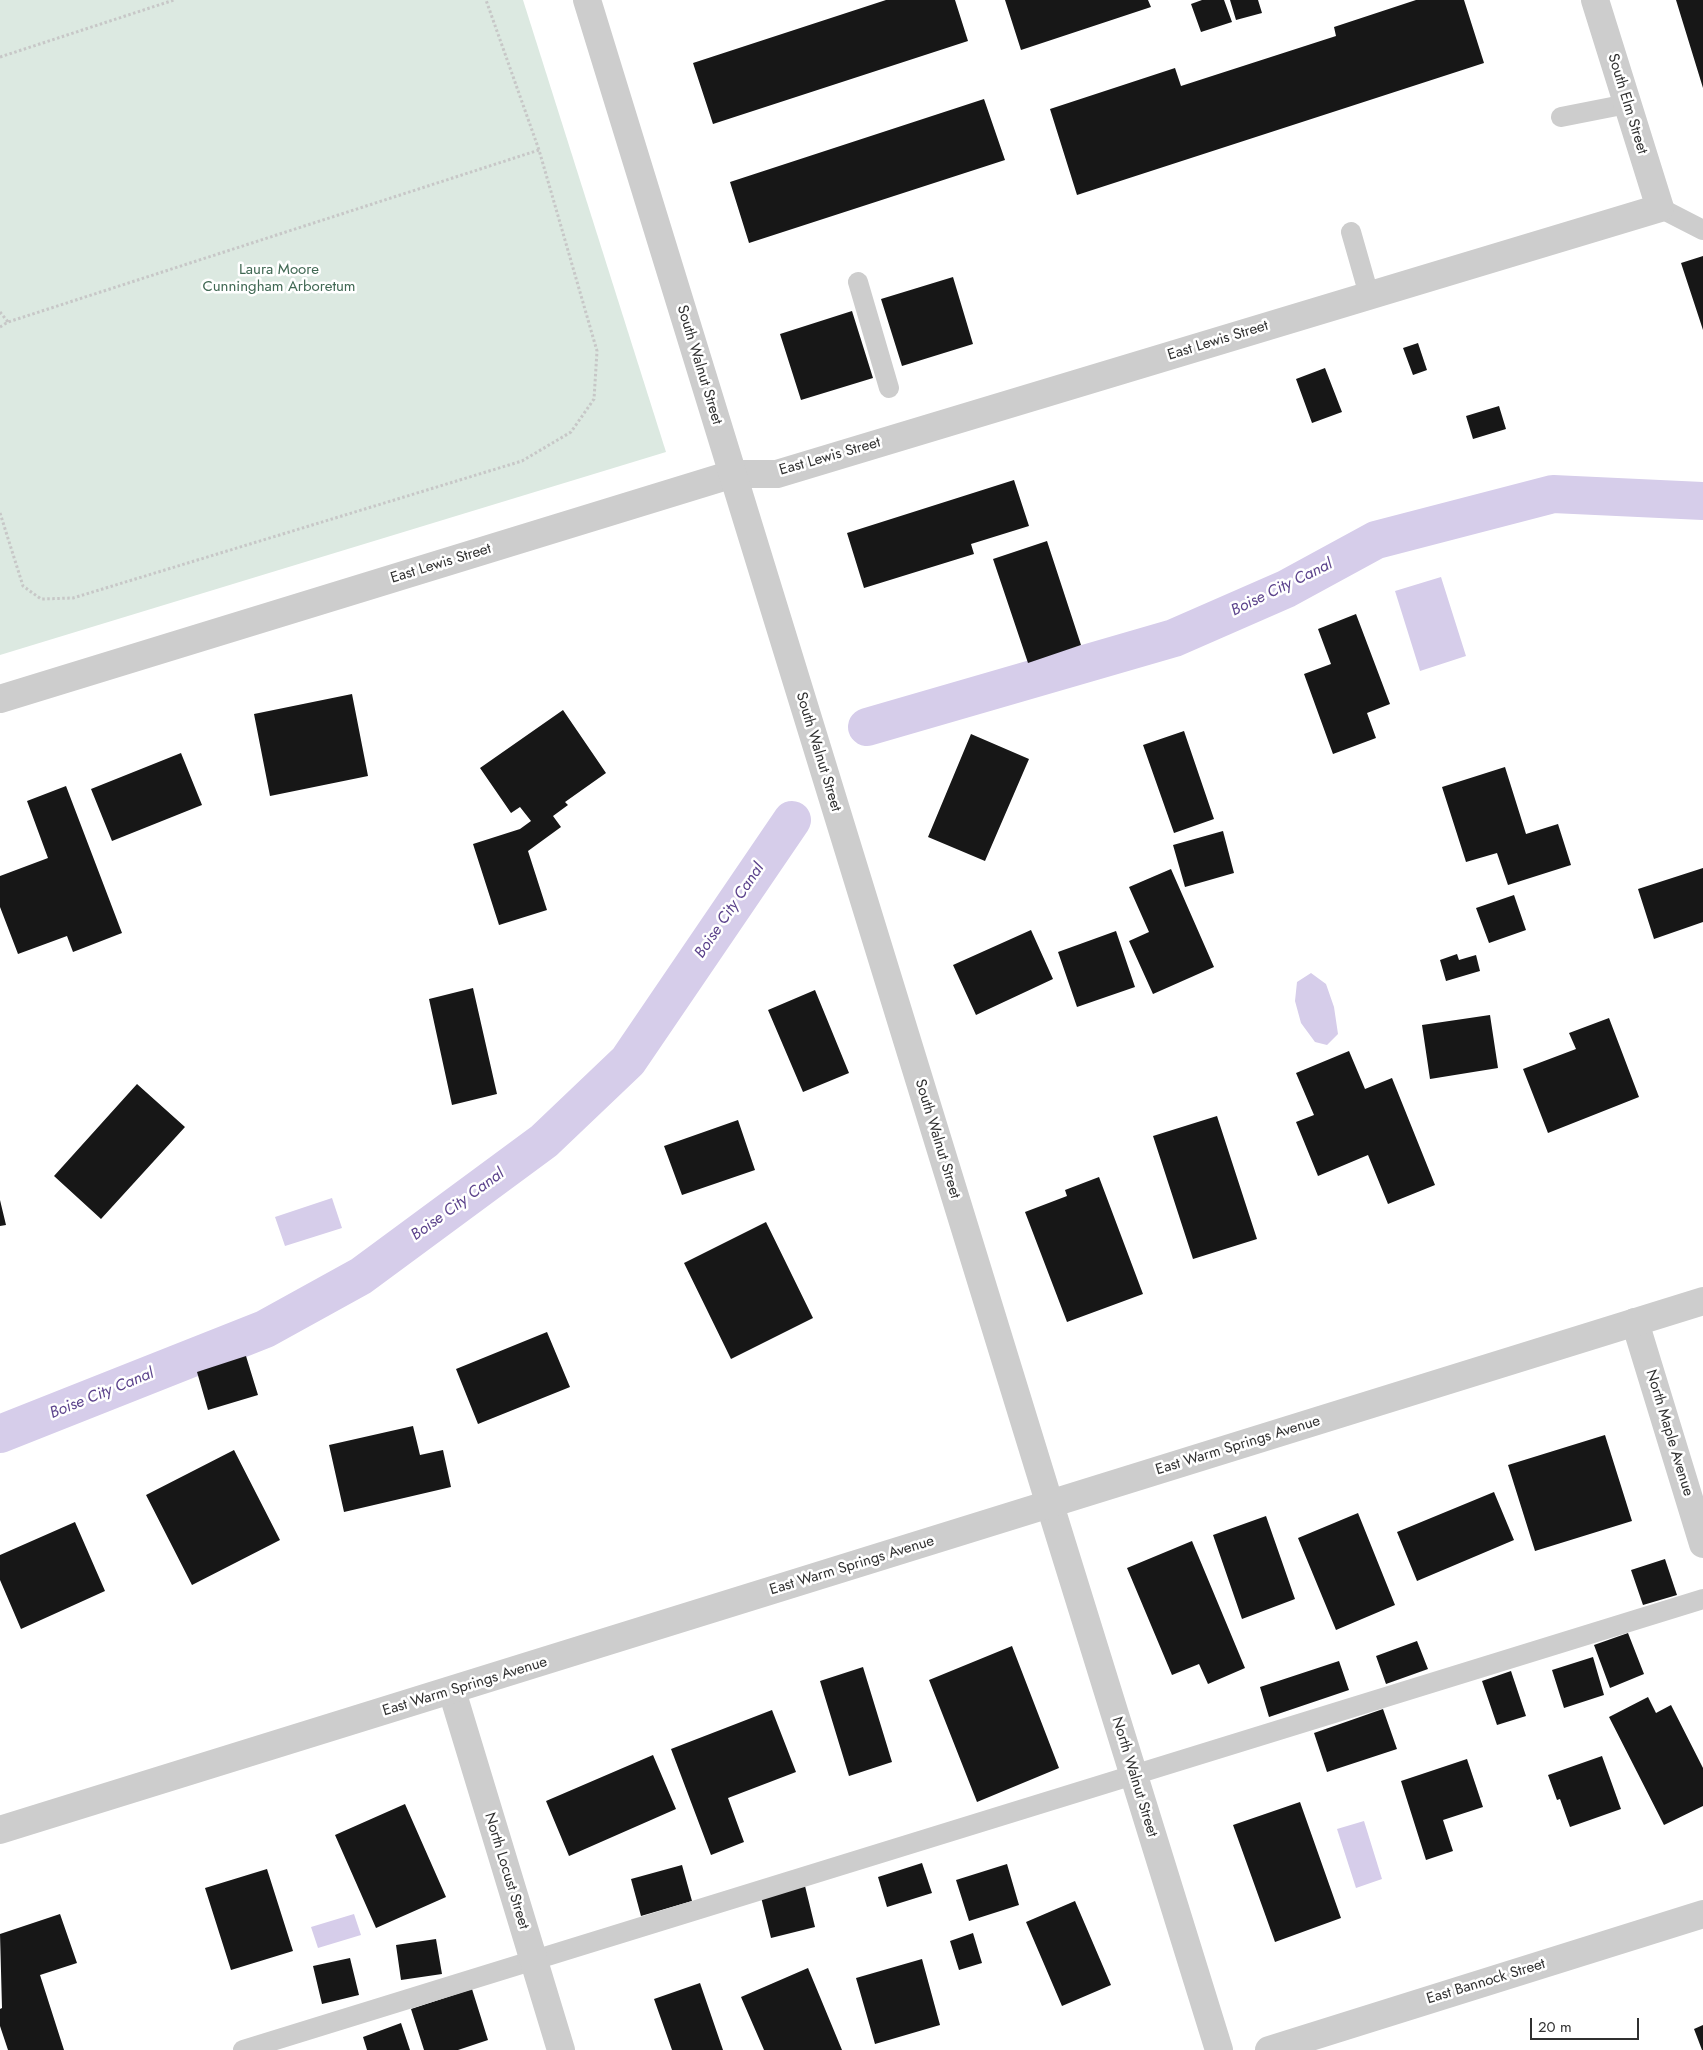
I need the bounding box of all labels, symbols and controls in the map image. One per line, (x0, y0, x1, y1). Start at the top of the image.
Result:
street label: South Elm Street (1603, 52, 1651, 156)
park label: Laura Moore Cunningham Arboretum (202, 261, 356, 296)
street label: South Walnut Street (672, 303, 726, 427)
street label: East Lewis Street (1165, 317, 1271, 365)
street label: East Lewis Street (777, 434, 883, 480)
street label: East Lewis Street (388, 540, 494, 588)
water label: Boise City Canal (1228, 555, 1336, 621)
street label: South Walnut Street (791, 690, 845, 814)
water label: Boise City Canal (691, 860, 769, 962)
street label: South Walnut Street (910, 1077, 964, 1201)
water label: Boise City Canal (408, 1165, 508, 1245)
water label: Boise City Canal (47, 1364, 157, 1424)
street label: North Maple Avenue (1641, 1368, 1697, 1498)
street label: East Warm Springs Avenue (1154, 1412, 1322, 1480)
street label: East Warm Springs Avenue (768, 1532, 936, 1600)
street label: East Warm Springs Avenue (381, 1653, 549, 1721)
street label: North Walnut Street (1107, 1715, 1161, 1839)
street label: North Locust Street (480, 1811, 532, 1931)
street label: East Bannock Street (1424, 1955, 1548, 2009)
scale bar (1533, 2008, 1642, 2040)
text: 20 m (1538, 2016, 1572, 2038)

